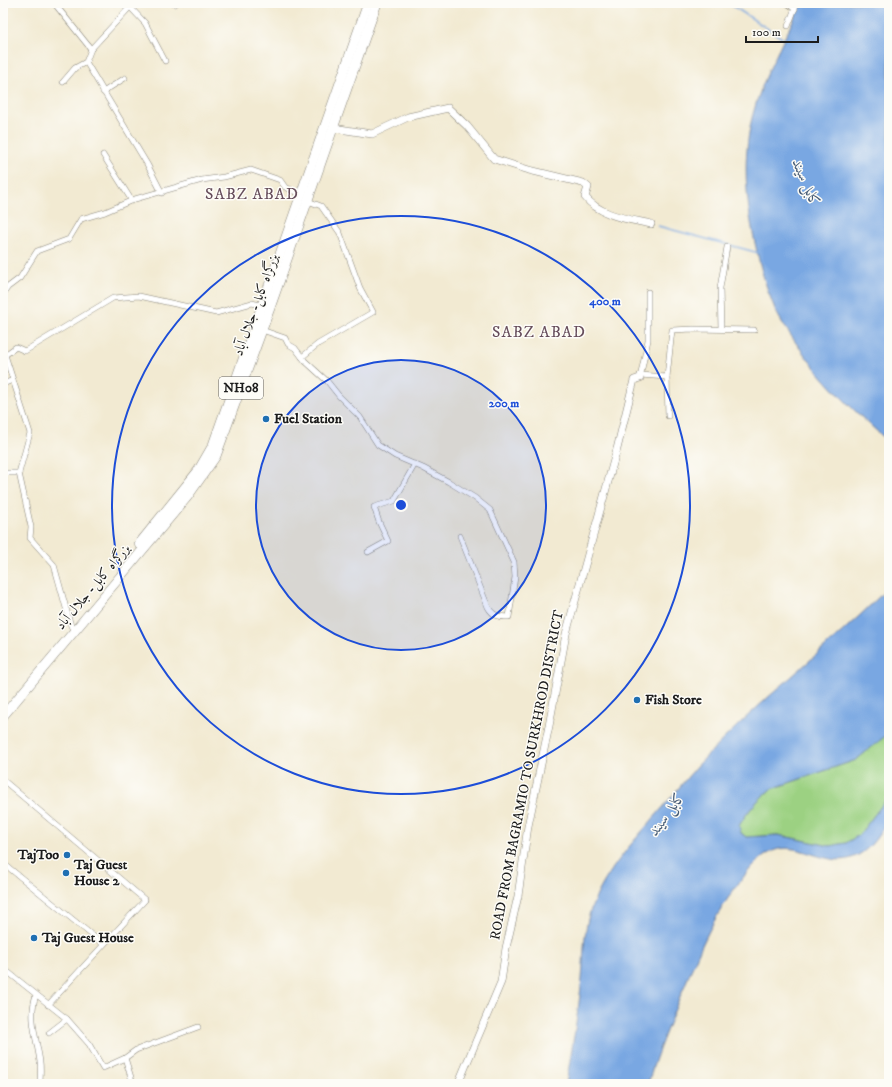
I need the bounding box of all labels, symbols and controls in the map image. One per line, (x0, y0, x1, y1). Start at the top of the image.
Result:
scale bar (746, 18, 818, 44)
text: 100 m (752, 25, 781, 40)
water label: کابل سيند (786, 156, 825, 210)
district label: SABZ ABAD (205, 184, 299, 204)
street label: بزرگراه کابل- جلال آباد (228, 251, 284, 359)
text: 400 m (588, 294, 621, 309)
district label: SABZ ABAD (492, 322, 586, 342)
road number: NH08 (219, 377, 263, 399)
text: 200 m (489, 396, 519, 411)
place label: Fuel Station (274, 410, 343, 428)
marker: Fuel Station (261, 414, 271, 424)
centre of rings (394, 498, 408, 512)
street label: بزرگراه کابل- جلال آباد (51, 539, 135, 634)
street label: ROAD FROM BAGRAMIO TO SURKHROD DISTRICT (486, 608, 568, 941)
place label: Fish Store (645, 691, 702, 709)
marker: Fish Store (632, 695, 642, 705)
water label: کابل سيند (645, 788, 690, 841)
place label: TajToo (17, 846, 59, 864)
marker: TajToo (62, 850, 72, 860)
place label: Taj Guest House 2 (73, 856, 128, 890)
marker: Taj Guest House 2 (61, 868, 71, 878)
place label: Taj Guest House (41, 929, 134, 947)
marker: Taj Guest House (29, 933, 39, 943)

